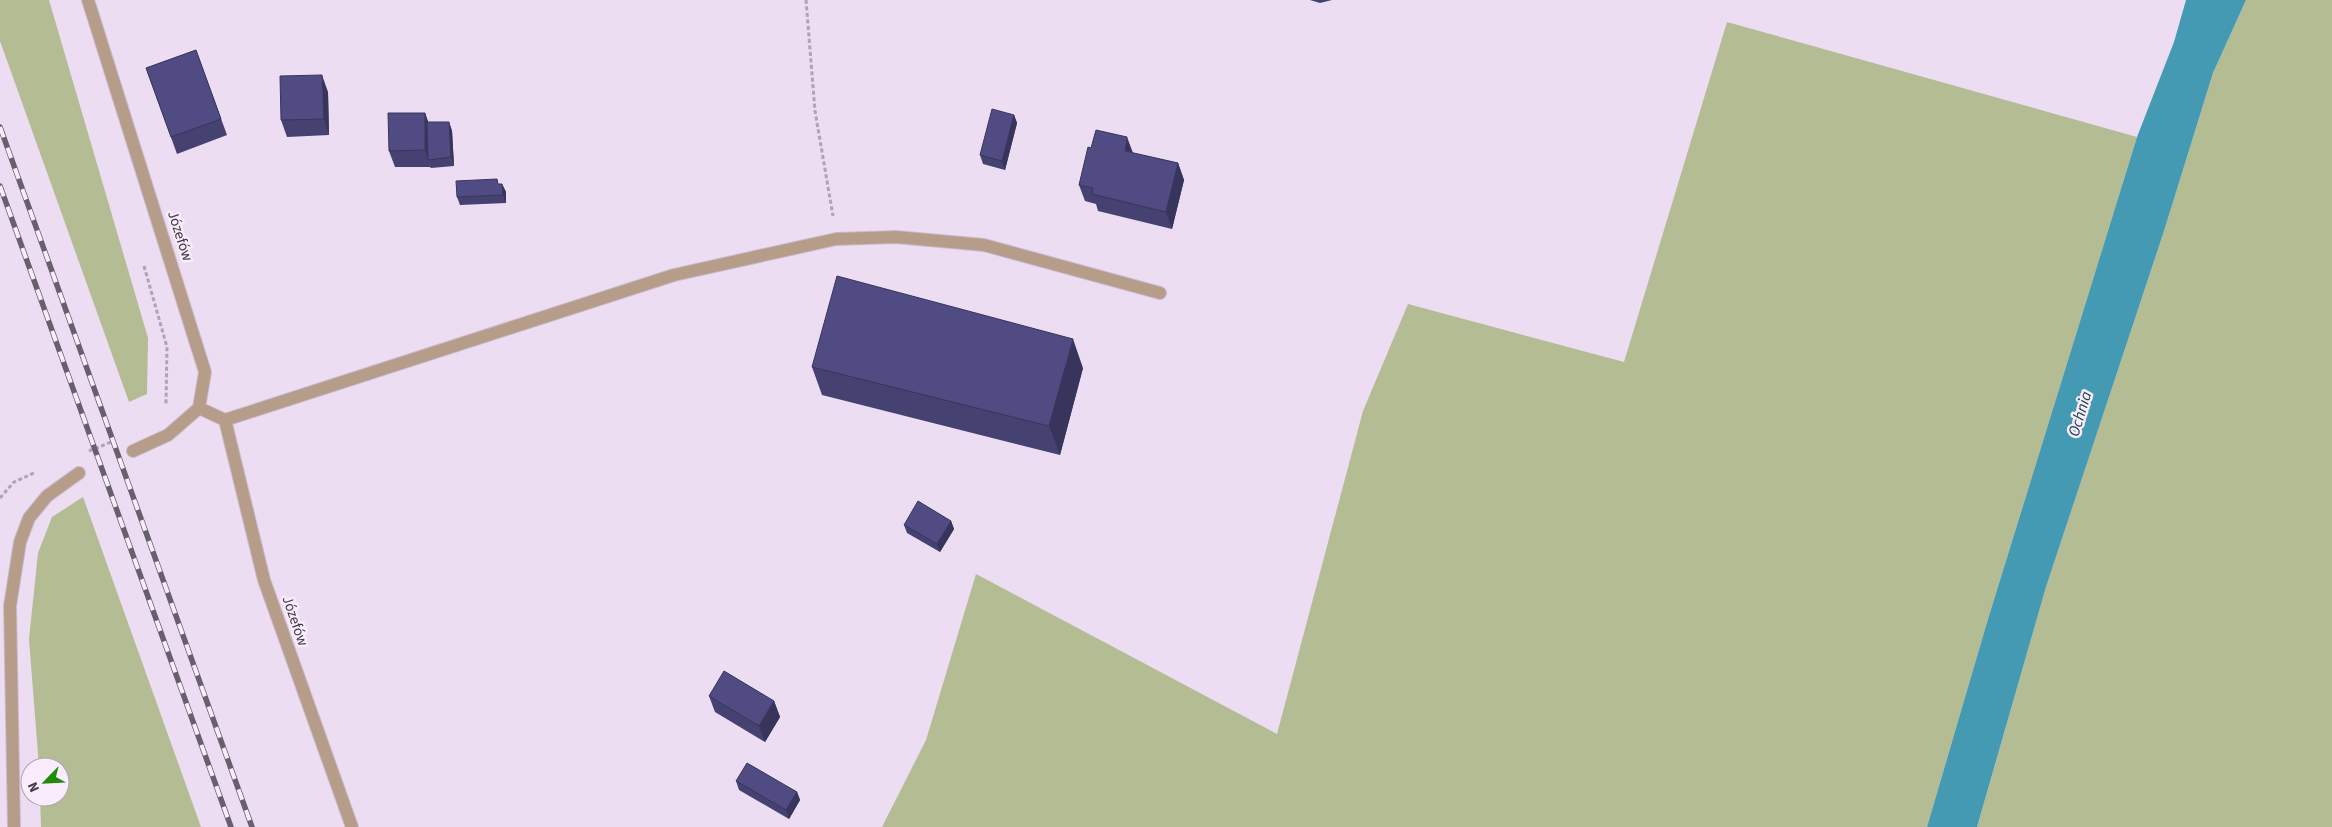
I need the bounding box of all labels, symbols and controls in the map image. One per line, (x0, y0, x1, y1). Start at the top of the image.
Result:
street label: Józefów (162, 208, 198, 264)
water label: Ochnia (2063, 388, 2097, 439)
street label: Józefów (277, 593, 313, 649)
north arrow (20, 757, 70, 807)
text: N (23, 779, 45, 795)

